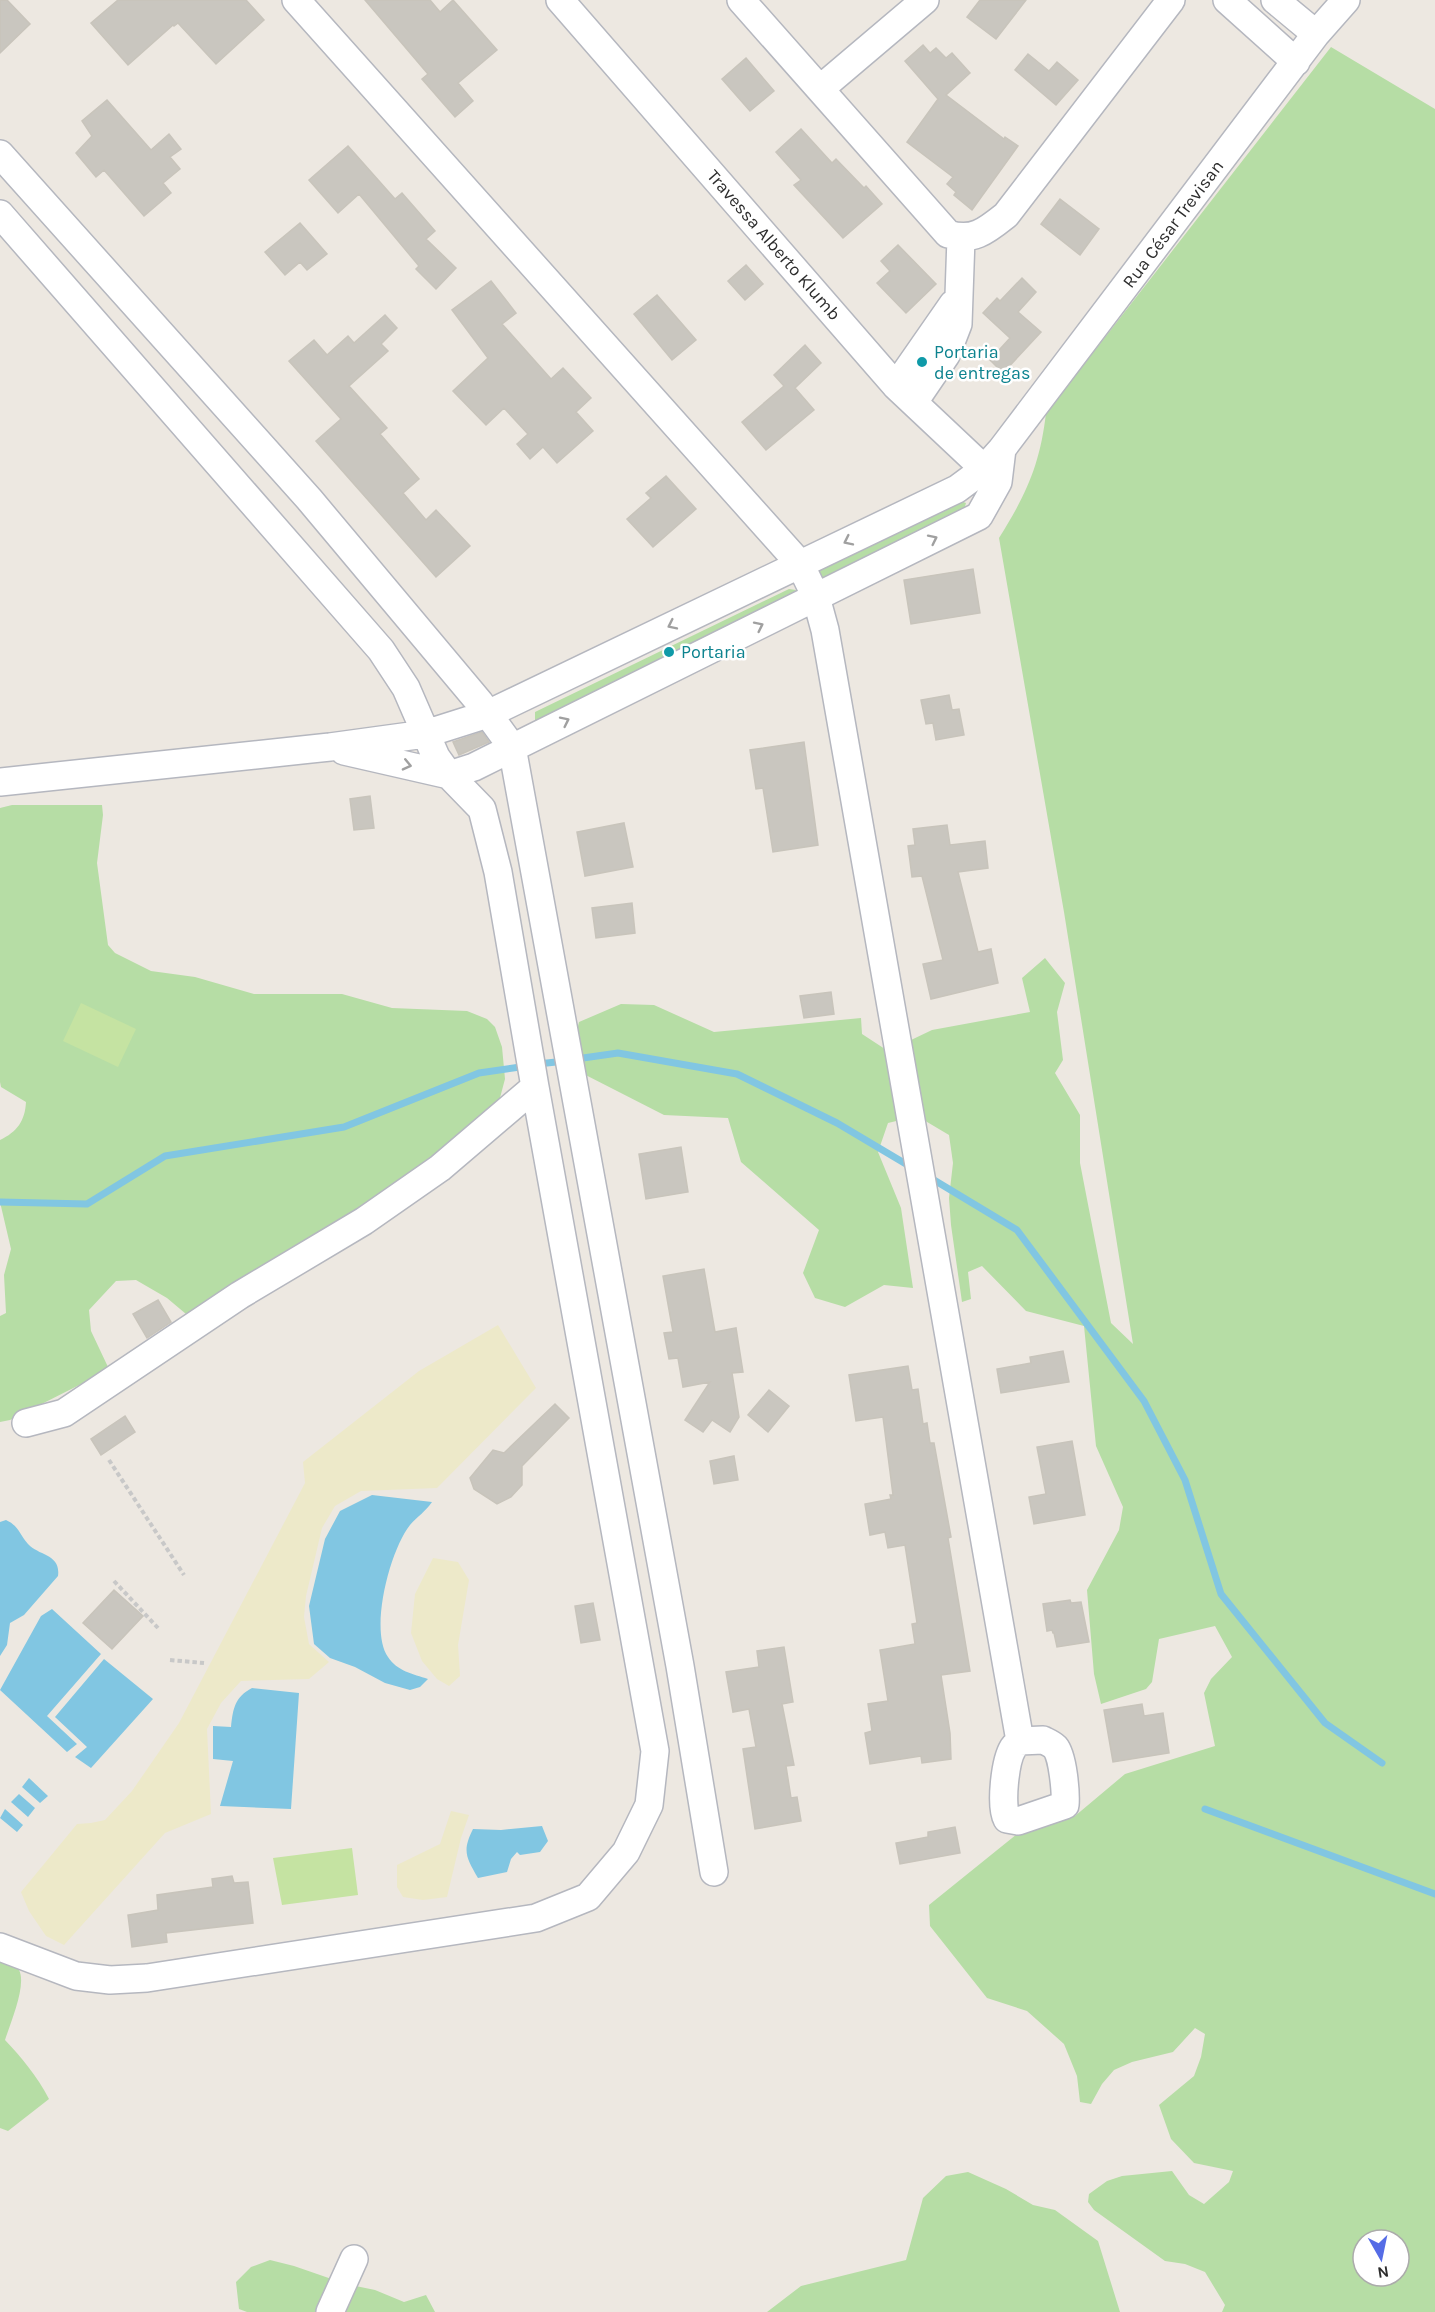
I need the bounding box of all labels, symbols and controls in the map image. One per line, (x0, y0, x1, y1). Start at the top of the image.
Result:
street label: Rua César Trevisan (1118, 156, 1228, 292)
street label: Travessa Alberto Klumb (703, 165, 845, 325)
place label: Portaria de entregas (934, 341, 1030, 384)
marker: Portaria de entregas (915, 355, 929, 369)
one-way arrow (843, 534, 854, 546)
one-way arrow (927, 535, 938, 547)
one-way arrow (668, 618, 679, 630)
one-way arrow (752, 621, 763, 633)
place label: Portaria (681, 641, 746, 663)
marker: Portaria (662, 645, 676, 659)
one-way arrow (558, 717, 569, 728)
one-way arrow (402, 758, 412, 771)
north arrow (1351, 2228, 1411, 2288)
text: N (1376, 2262, 1390, 2283)

